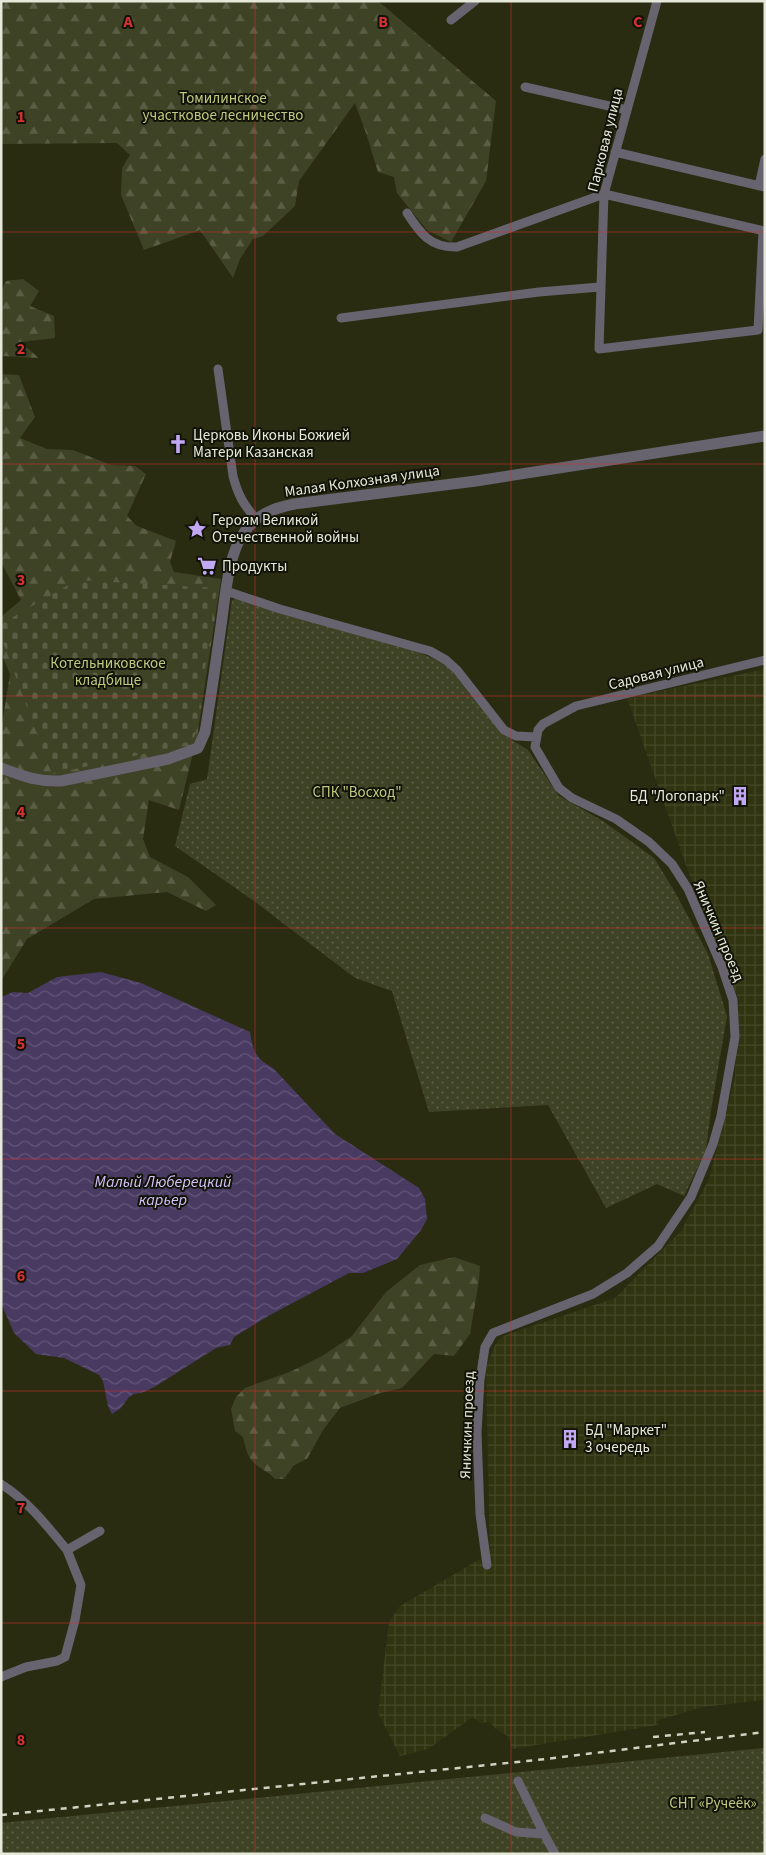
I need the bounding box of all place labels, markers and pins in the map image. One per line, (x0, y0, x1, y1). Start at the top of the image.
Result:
place label: Церковь Иконы Божией Матери Казанская (193, 425, 350, 463)
church icon: Церковь Иконы Божией Матери Казанская (167, 433, 189, 455)
place label: Героям Великой Отечественной войны (212, 510, 359, 548)
place icon: Героям Великой Отечественной войны (186, 518, 208, 540)
supermarket icon: Продукты (196, 555, 218, 577)
place label: Продукты (222, 556, 287, 577)
building icon: БД "Логопарк" (729, 785, 751, 807)
place label: БД "Логопарк" (629, 786, 725, 807)
place label: БД "Маркет" 3 очередь (585, 1420, 667, 1458)
building icon: БД "Маркет" 3 очередь (559, 1428, 581, 1450)

